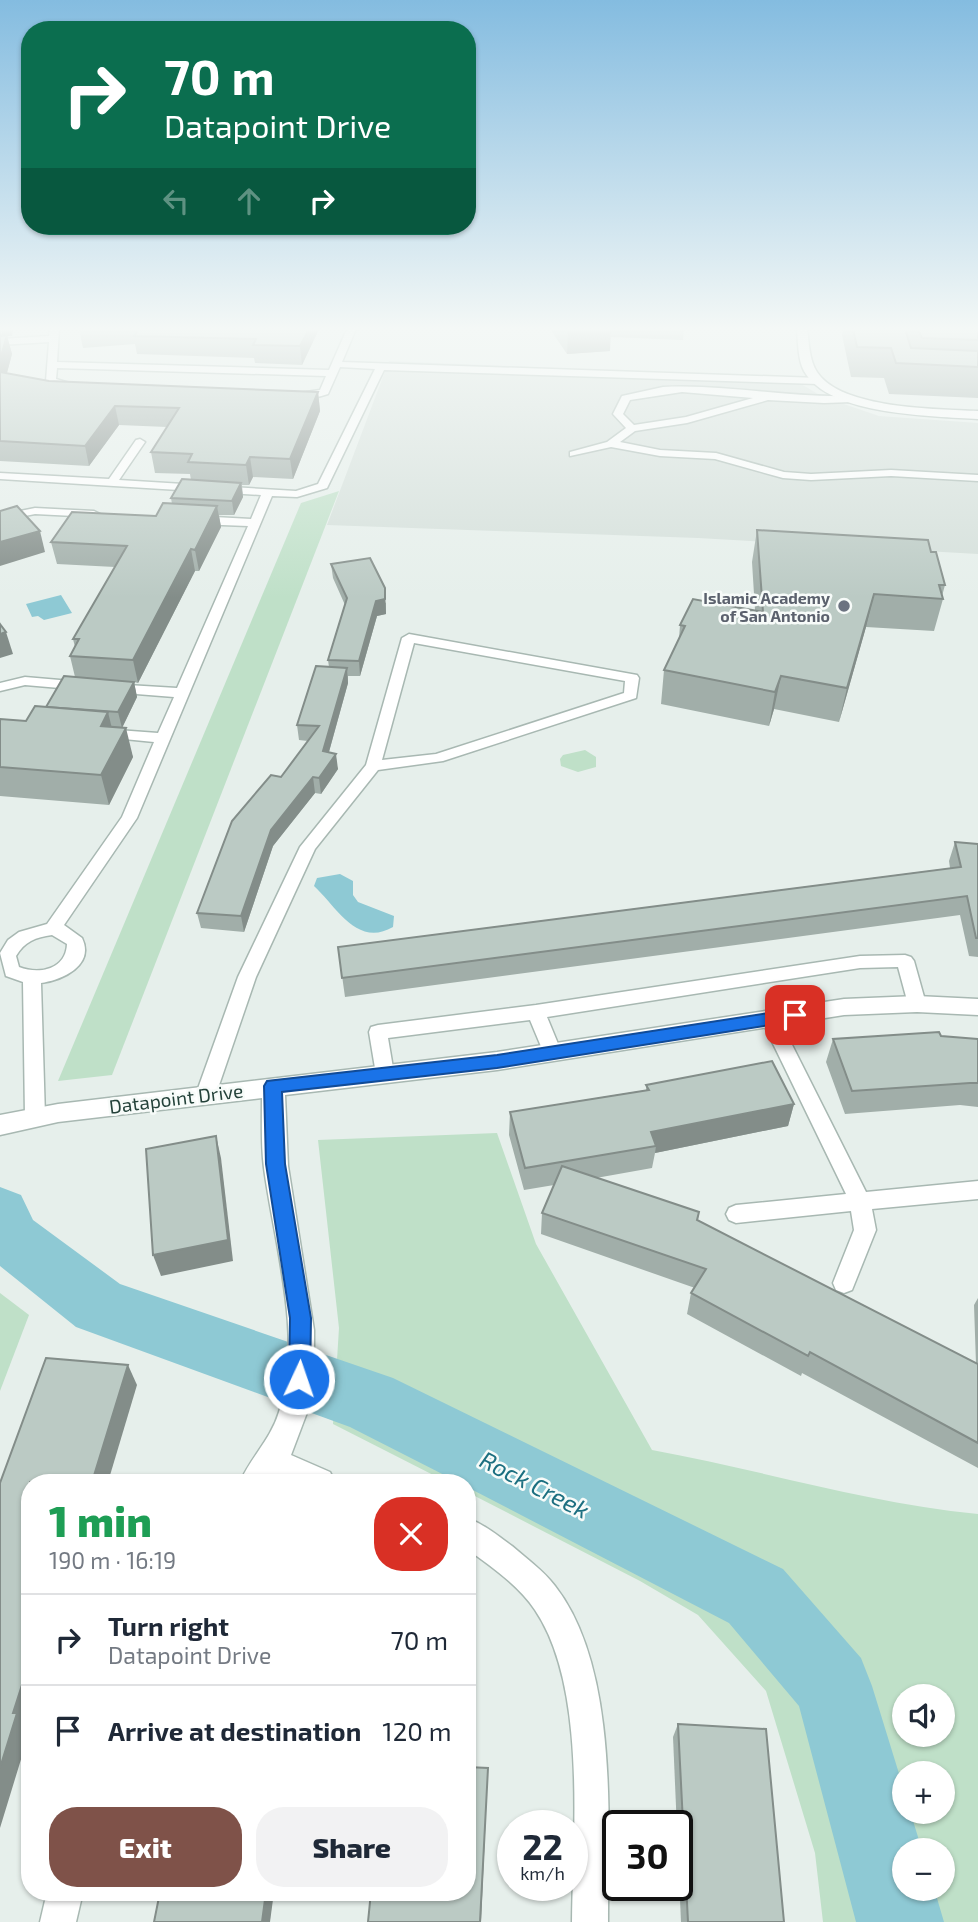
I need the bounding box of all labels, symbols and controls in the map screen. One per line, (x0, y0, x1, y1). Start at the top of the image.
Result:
text: 70 m (164, 46, 275, 105)
icon: right (49, 49, 140, 140)
text: Datapoint Drive (164, 106, 391, 144)
icon: left (157, 182, 195, 220)
icon: ahead (230, 182, 268, 220)
icon: right (303, 182, 341, 220)
place label: Islamic Academy of San Antonio (703, 588, 830, 625)
marker: Islamic Academy of San Antonio (836, 598, 852, 614)
pin (765, 985, 825, 1045)
icon: arrive (776, 996, 814, 1034)
street label: Datapoint Drive (108, 1078, 244, 1118)
position arrow (262, 1342, 336, 1416)
water label: Rock Creek (475, 1444, 595, 1524)
text: 1 min (49, 1495, 152, 1545)
button: close (374, 1497, 448, 1571)
text: 190 m · 16:19 (49, 1546, 176, 1574)
text: Turn right (108, 1610, 229, 1641)
icon: right (49, 1621, 87, 1659)
text: 70 m (390, 1624, 448, 1655)
text: Datapoint Drive (108, 1641, 271, 1669)
map controls (892, 1684, 955, 1901)
button: sound (892, 1684, 955, 1747)
icon: arrive (49, 1712, 87, 1750)
text: Arrive at destination (108, 1715, 361, 1746)
text: 120 m (382, 1715, 452, 1746)
button: + (892, 1761, 955, 1824)
button: Exit (49, 1807, 242, 1887)
button: Share (256, 1807, 448, 1887)
speed limit sign: 30 (602, 1810, 693, 1901)
text: 22 (522, 1825, 563, 1867)
button: − (892, 1838, 955, 1901)
text: km/h (520, 1862, 565, 1884)

